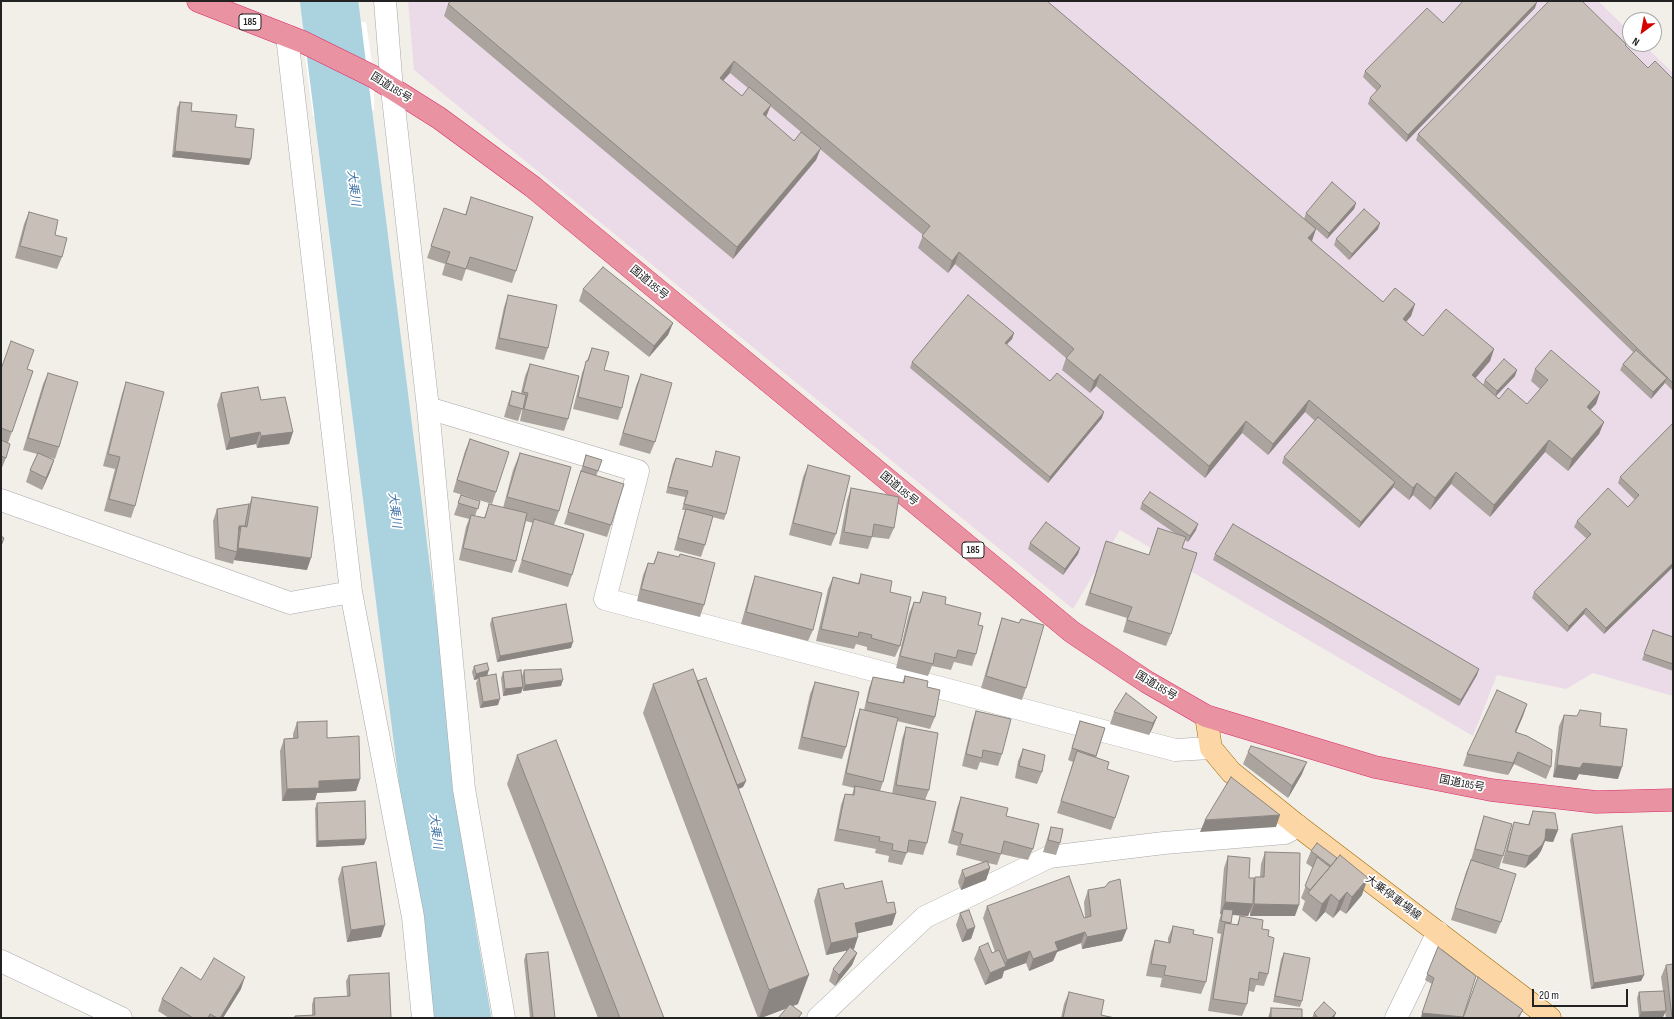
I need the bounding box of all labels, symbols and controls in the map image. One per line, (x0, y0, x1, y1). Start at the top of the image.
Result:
north arrow (1622, 12, 1662, 52)
road number: 185 (239, 14, 261, 30)
text: N (1630, 35, 1642, 49)
street label: 国道185号 (368, 70, 414, 106)
water label: 大乗川 (344, 169, 362, 207)
street label: 国道185号 (627, 263, 671, 303)
street label: 国道185号 (877, 469, 921, 509)
water label: 大乗川 (385, 491, 403, 529)
road number: 185 (962, 542, 984, 558)
street label: 国道185号 (1133, 668, 1179, 704)
street label: 国道185号 (1438, 773, 1486, 795)
water label: 大乗川 (426, 812, 444, 850)
street label: 大乗停車場線 (1363, 873, 1423, 923)
scale bar (1534, 981, 1630, 1007)
text: 20 m (1539, 988, 1559, 1003)

